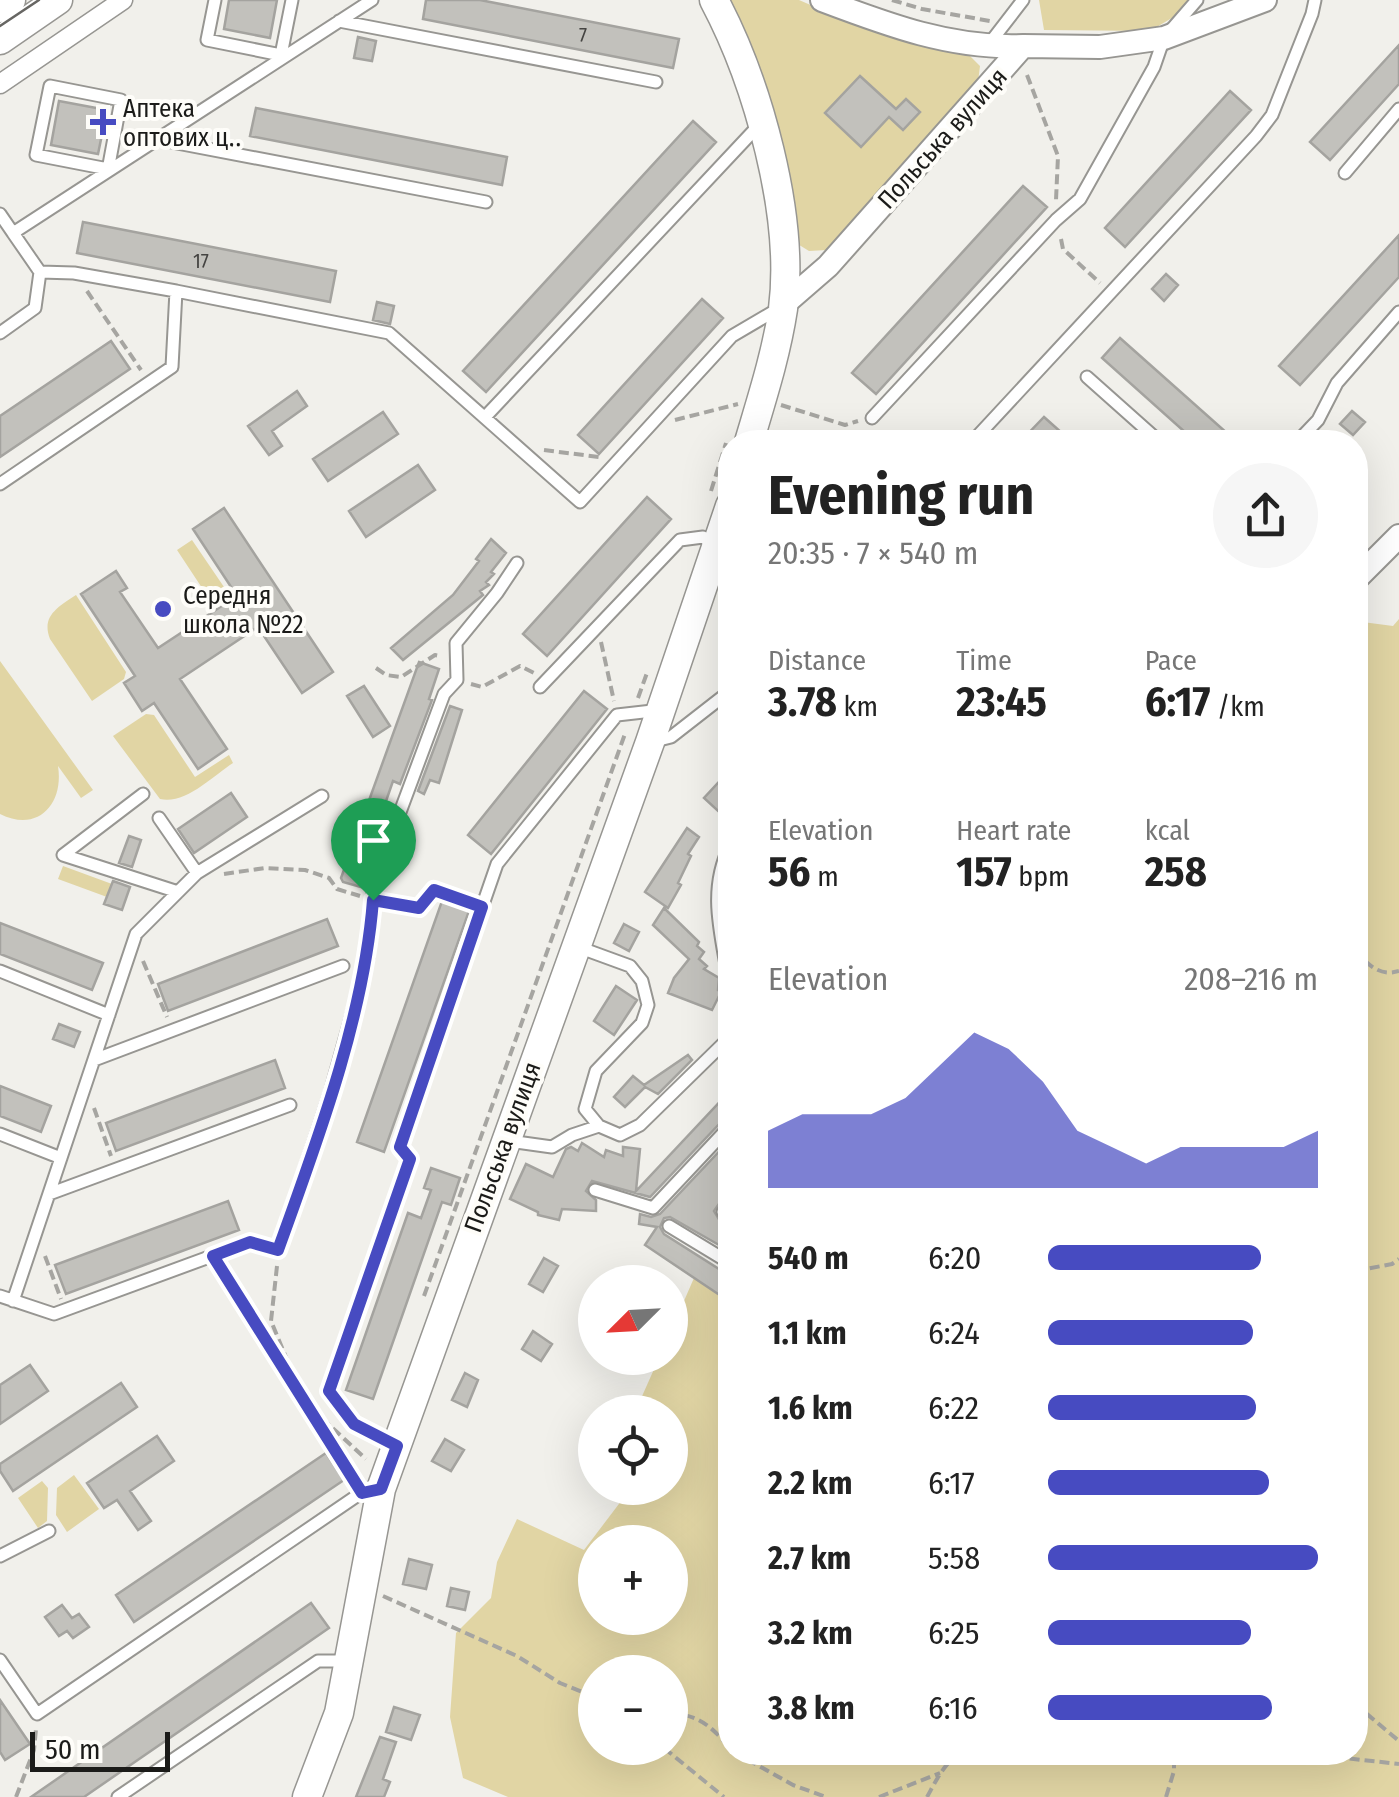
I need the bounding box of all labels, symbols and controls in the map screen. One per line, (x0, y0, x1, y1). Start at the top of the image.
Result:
house number: 7 (579, 23, 587, 47)
street label: Польська вулиця (872, 62, 1014, 215)
place label: Аптека оптових ц‥ (123, 94, 242, 153)
marker: Аптека оптових ц‥ (92, 111, 114, 133)
house number: 17 (193, 249, 209, 273)
text: Evening run (768, 463, 1034, 529)
button: share (1213, 463, 1318, 568)
text: 20:35 · 7 × 540 m (768, 534, 978, 572)
place label: Середня школа №22 (183, 581, 303, 640)
marker: Середня школа №22 (152, 598, 174, 620)
text: Distance (768, 644, 866, 677)
text: Time (956, 644, 1012, 677)
text: Pace (1145, 644, 1197, 677)
text: 3.78 (768, 677, 837, 727)
text: 23:45 (956, 677, 1047, 727)
text: 6:17 (1145, 677, 1210, 727)
text: km (837, 690, 878, 723)
text: /km (1210, 690, 1265, 723)
pin (331, 798, 416, 901)
icon: arrive (346, 813, 401, 868)
text: Elevation (768, 814, 873, 847)
text: Heart rate (956, 814, 1071, 847)
text: kcal (1145, 814, 1190, 847)
text: 56 (768, 847, 811, 897)
text: 157 (956, 847, 1012, 897)
text: 258 (1145, 847, 1207, 897)
text: m (811, 860, 839, 893)
text: bpm (1012, 860, 1070, 893)
text: Elevation (768, 960, 888, 998)
text: 208–216 m (1184, 960, 1318, 998)
street label: Польська вулиця (458, 1058, 548, 1237)
text: 540 m (768, 1239, 849, 1277)
text: 6:20 (928, 1239, 981, 1277)
north arrow (578, 1265, 688, 1375)
map controls (578, 1265, 688, 1765)
text: 1.1 km (768, 1314, 847, 1352)
text: 6:24 (928, 1314, 980, 1352)
text: 1.6 km (768, 1389, 853, 1427)
text: 6:22 (928, 1389, 979, 1427)
button: locate (578, 1395, 688, 1505)
text: 2.2 km (768, 1464, 852, 1502)
text: 6:17 (928, 1464, 975, 1502)
button: + (578, 1525, 688, 1635)
text: 2.7 km (768, 1539, 851, 1577)
text: 5:58 (928, 1539, 980, 1577)
text: 3.2 km (768, 1614, 853, 1652)
text: 6:25 (928, 1614, 979, 1652)
button: − (578, 1655, 688, 1765)
text: 3.8 km (768, 1689, 855, 1727)
text: 6:16 (928, 1689, 978, 1727)
scale bar (30, 1727, 170, 1772)
text: 50 m (45, 1733, 101, 1766)

